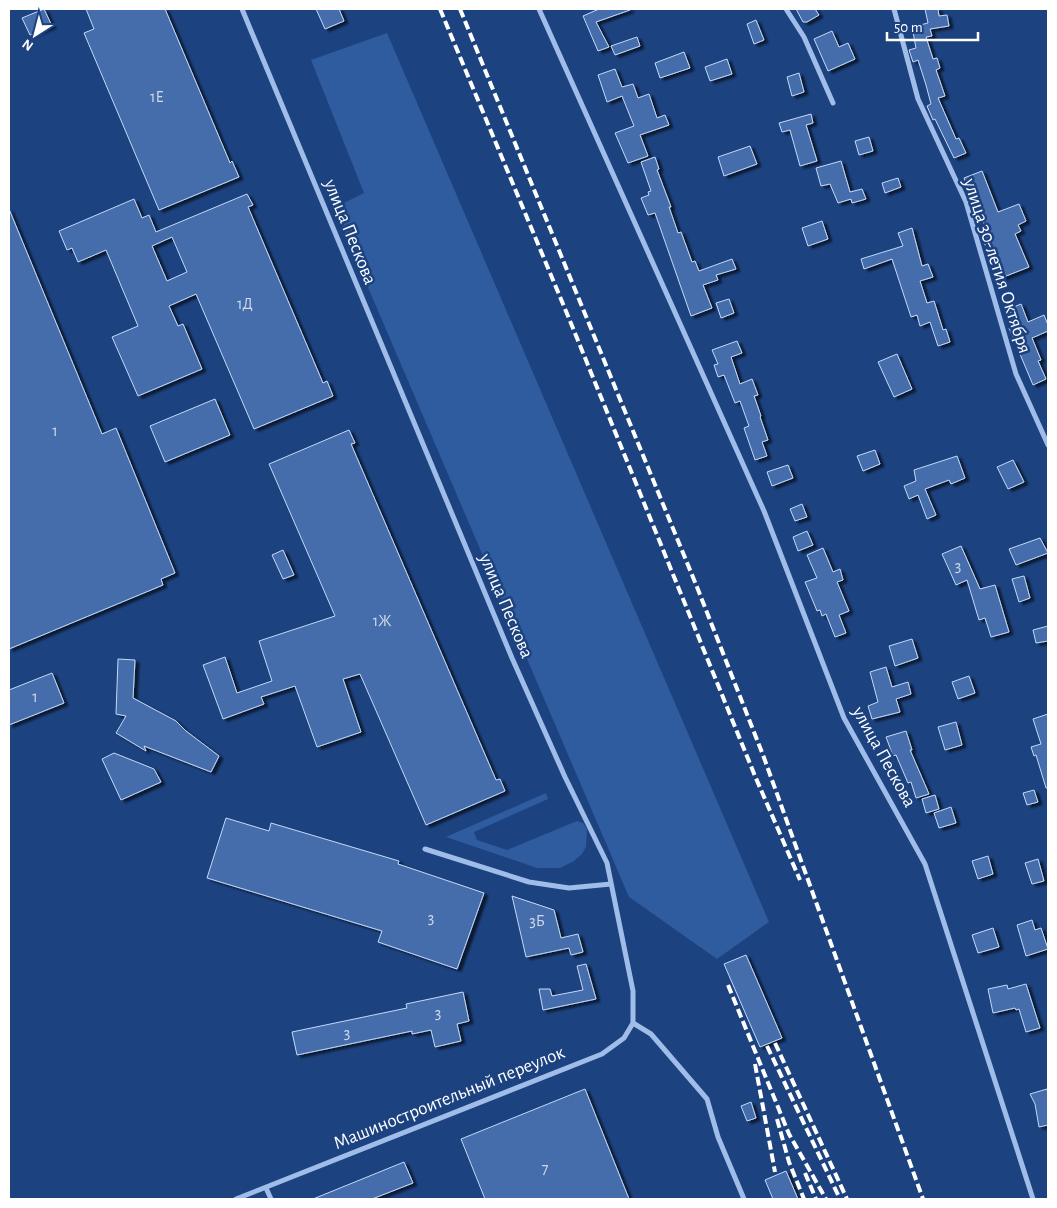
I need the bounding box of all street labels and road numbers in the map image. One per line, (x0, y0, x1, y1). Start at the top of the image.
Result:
street label: улица 30-летия Октября (959, 175, 1034, 356)
street label: улица Пескова (320, 176, 380, 288)
street label: улица Пескова (475, 550, 537, 661)
street label: улица Пескова (848, 703, 920, 811)
street label: Машиностроительный переулок (331, 1043, 567, 1153)

